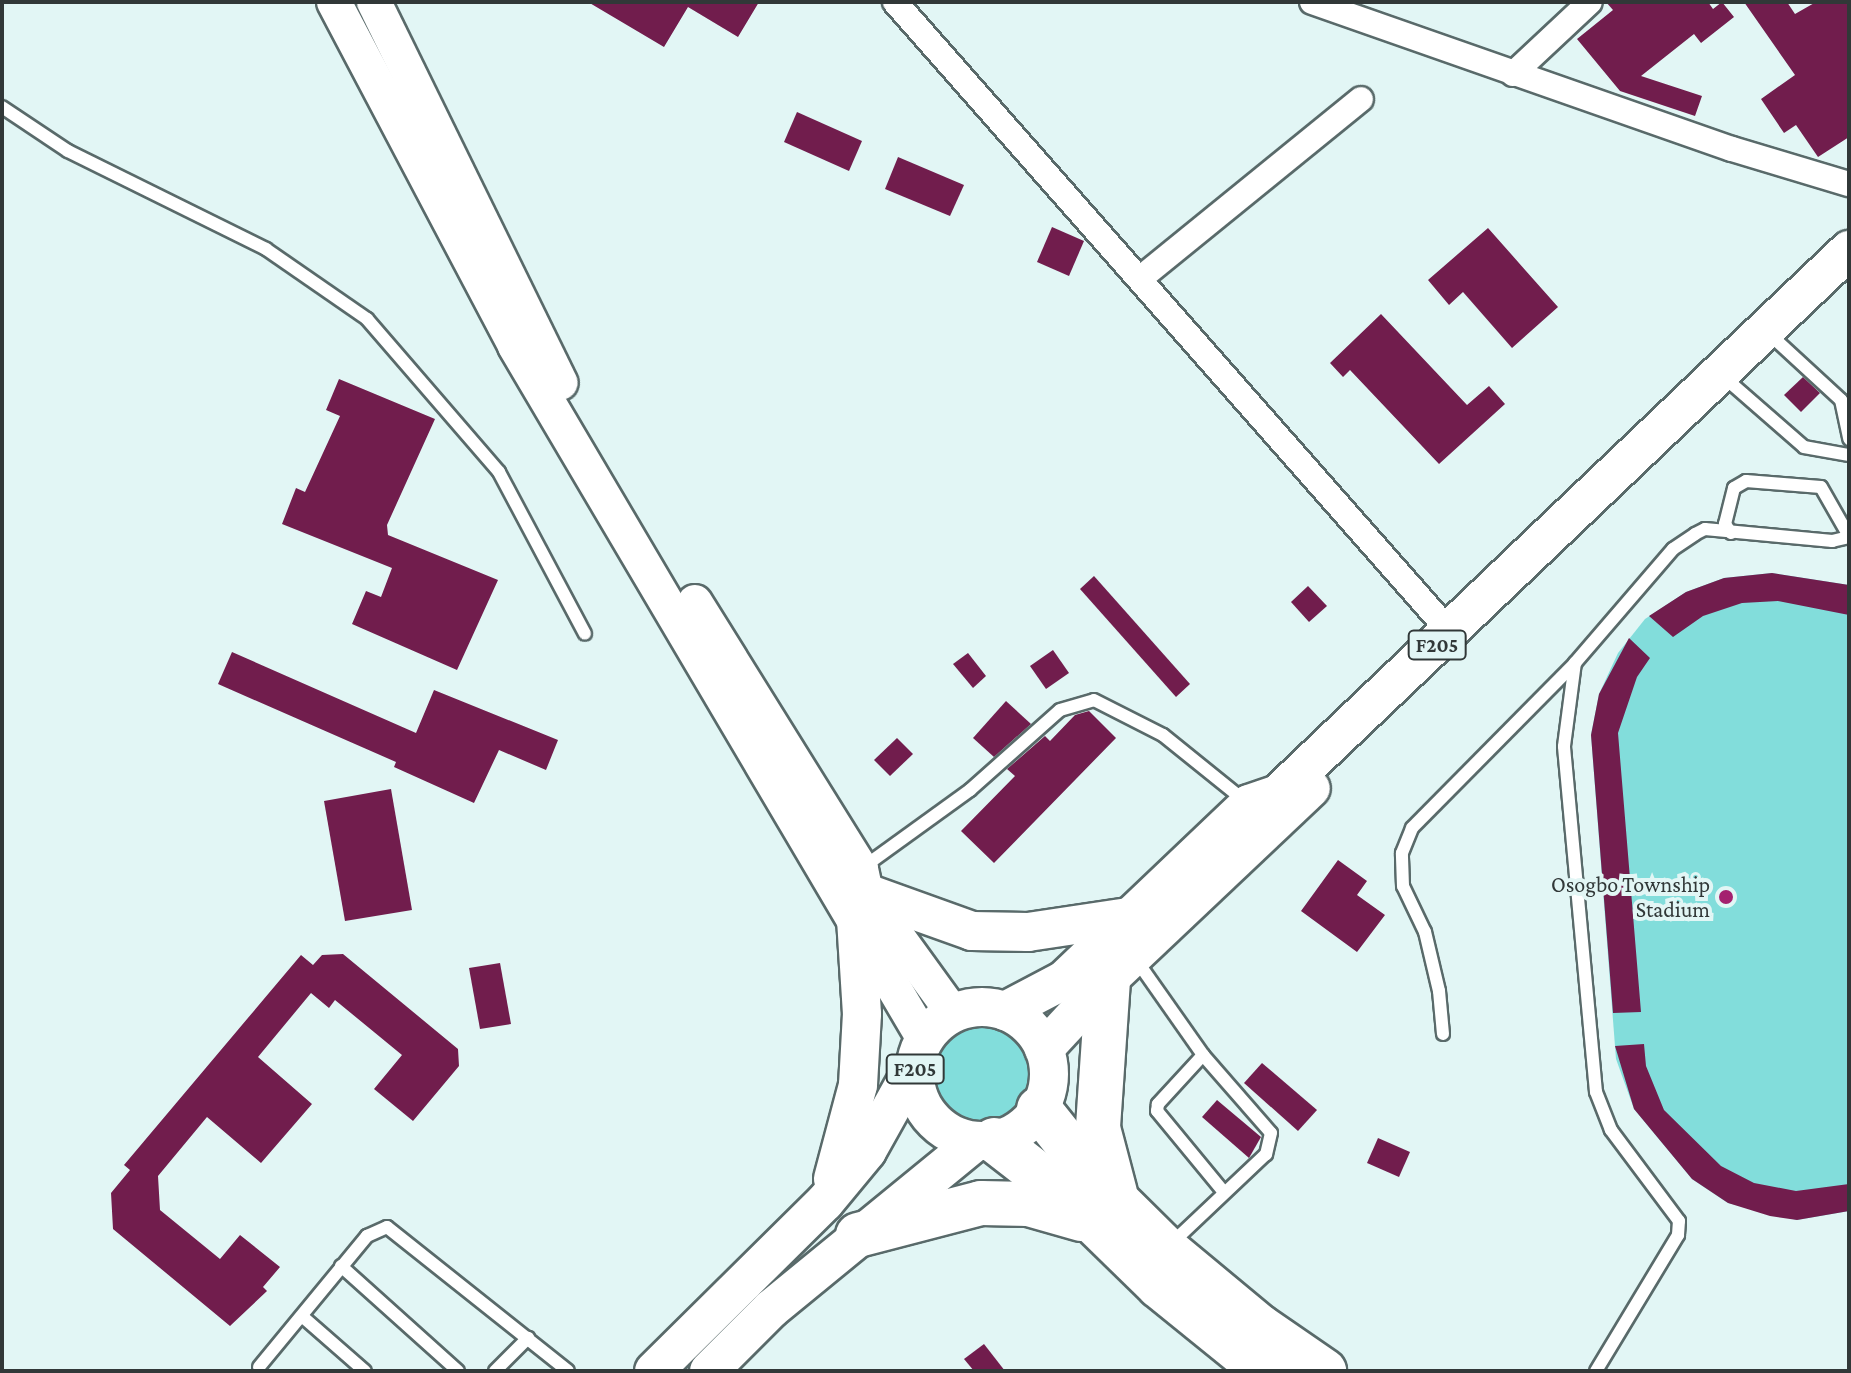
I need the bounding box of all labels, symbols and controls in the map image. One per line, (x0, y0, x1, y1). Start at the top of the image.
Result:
road number: F205 (1407, 629, 1467, 661)
place label: Osogbo Township Stadium (1551, 871, 1710, 922)
marker: Osogbo Township Stadium (1717, 888, 1735, 906)
road number: F205 (885, 1053, 945, 1085)

